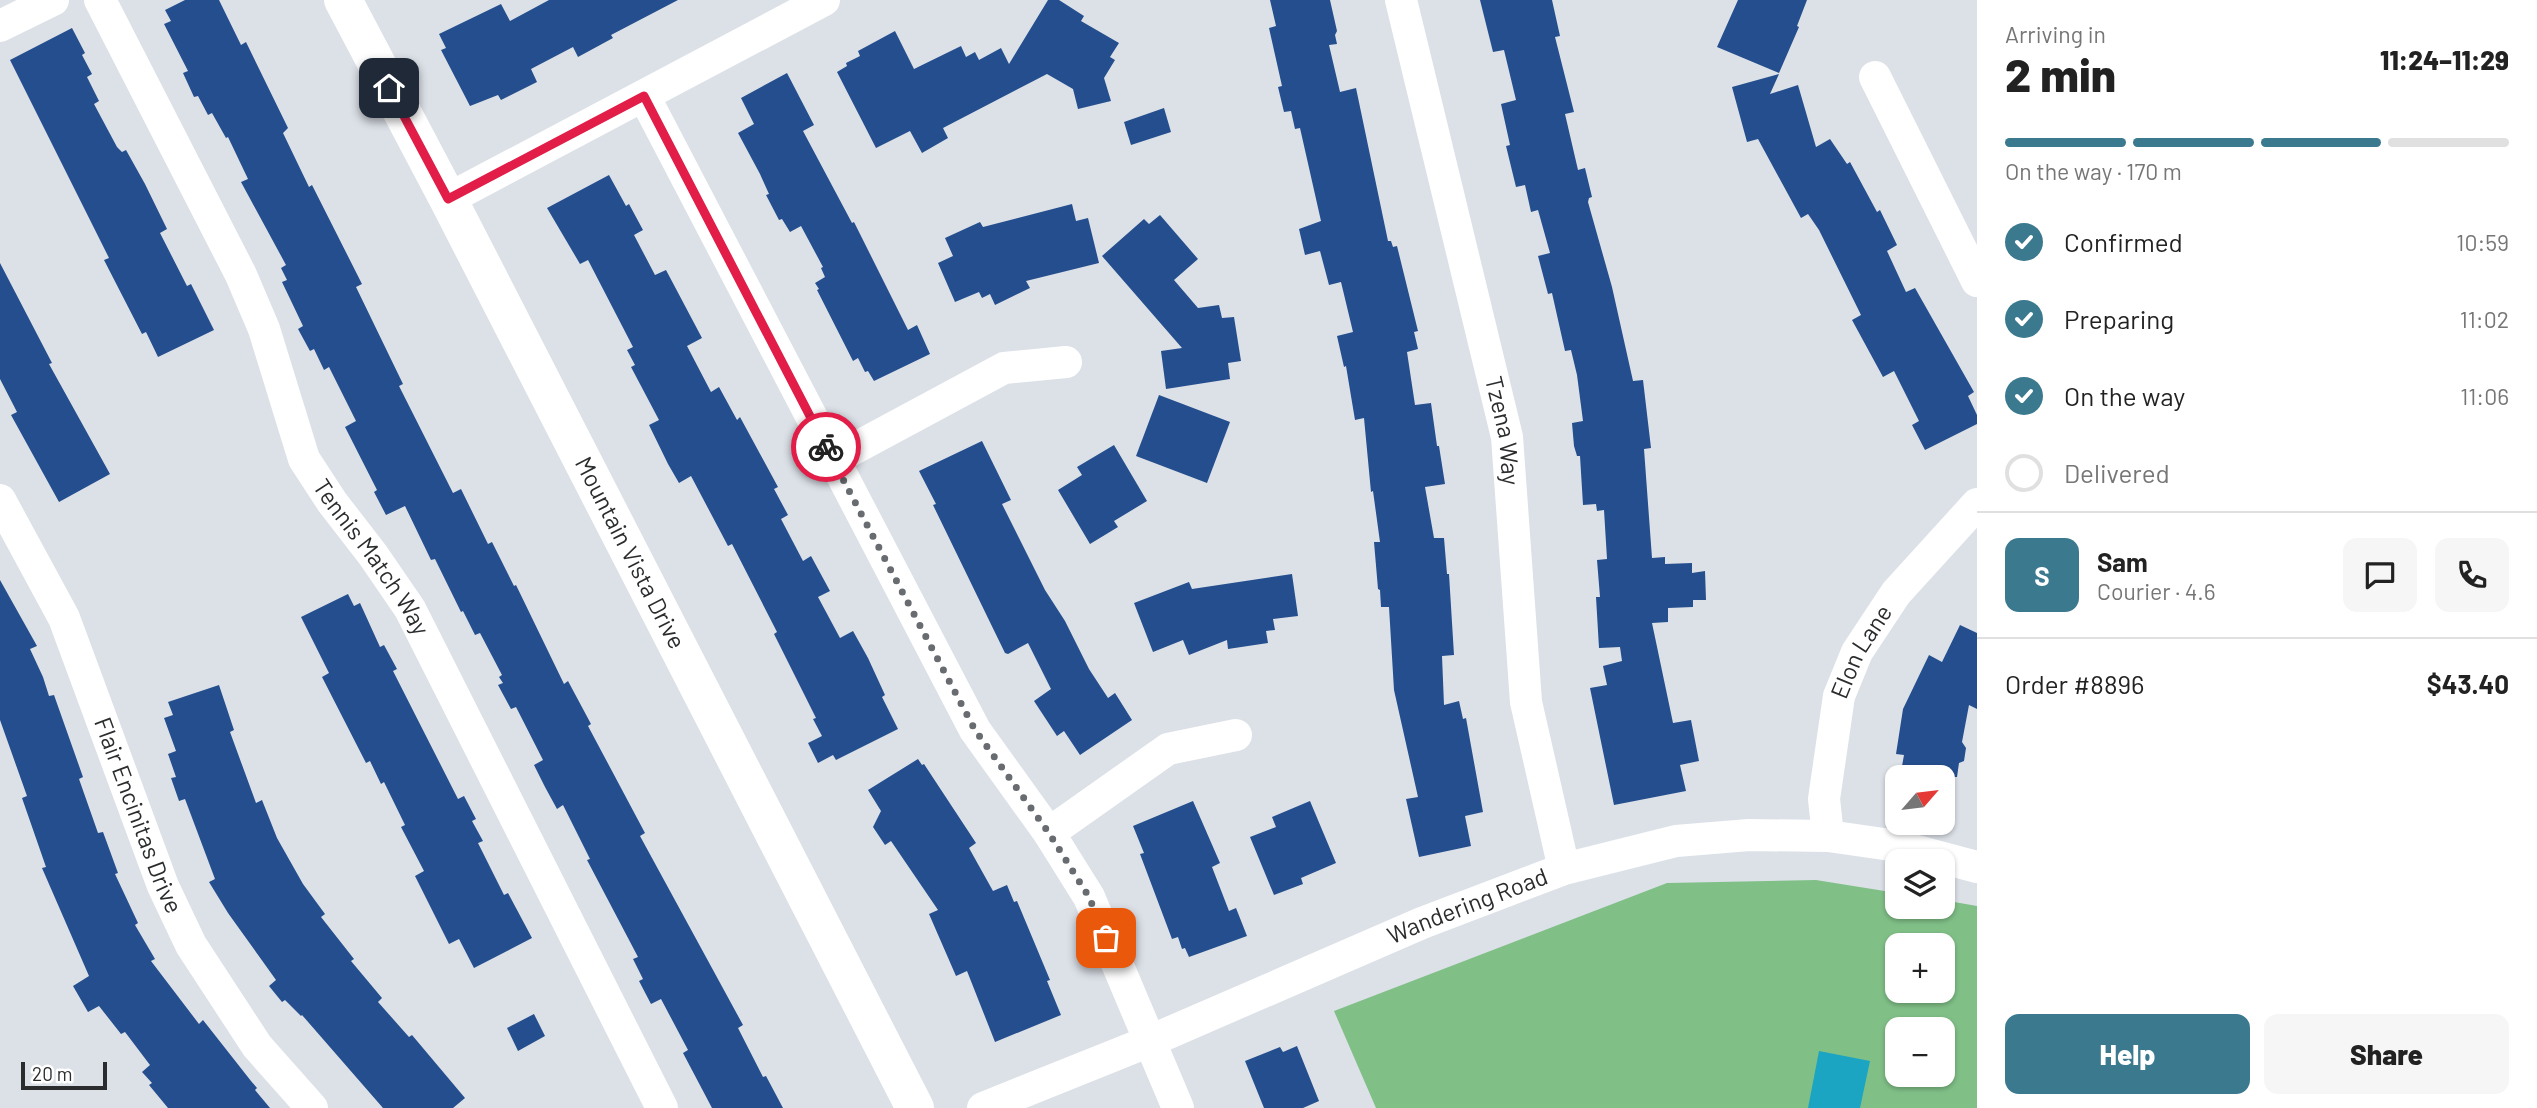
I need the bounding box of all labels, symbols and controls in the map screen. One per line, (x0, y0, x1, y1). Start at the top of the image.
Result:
text: Arriving in (2005, 20, 2106, 48)
text: 11:24–11:29 (2380, 44, 2509, 75)
text: 2 min (2005, 46, 2116, 101)
pin (359, 58, 419, 118)
icon: home (370, 69, 408, 107)
text: On the way · 170 m (2005, 157, 2182, 185)
icon: check (2005, 223, 2043, 261)
text: Confirmed (2064, 226, 2183, 257)
text: 10:59 (2456, 228, 2509, 256)
icon: check (2005, 300, 2043, 338)
text: Preparing (2064, 303, 2174, 334)
text: 11:02 (2460, 305, 2509, 333)
street label: Tzena Way (1480, 373, 1526, 486)
icon: check (2005, 377, 2043, 415)
text: On the way (2064, 380, 2185, 411)
text: 11:06 (2460, 382, 2509, 410)
courier (791, 412, 861, 482)
icon: bike (807, 428, 845, 466)
street label: Mountain Vista Drive (570, 451, 693, 653)
text: Delivered (2064, 457, 2170, 488)
street label: Tennis Match Way (308, 473, 437, 639)
button: chat (2343, 538, 2417, 612)
button: phone (2435, 538, 2509, 612)
text: Sam (2097, 546, 2148, 577)
text: S (2034, 560, 2050, 591)
text: Courier · 4.6 (2097, 577, 2216, 605)
street label: Elon Lane (1824, 599, 1897, 702)
text: Order #8896 (2005, 668, 2144, 699)
text: $43.40 (2427, 668, 2509, 699)
street label: Flair Encinitas Drive (89, 713, 190, 917)
north arrow (1885, 765, 1955, 835)
map controls (1885, 765, 1955, 1087)
button: layers (1885, 849, 1955, 919)
street label: Wandering Road (1382, 861, 1551, 949)
pin (1076, 908, 1136, 968)
icon: bag (1087, 919, 1125, 957)
button: + (1885, 933, 1955, 1003)
button: Help (2005, 1014, 2250, 1094)
button: Share (2264, 1014, 2509, 1094)
button: − (1885, 1017, 1955, 1087)
scale bar (21, 1059, 107, 1091)
text: 20 m (32, 1062, 72, 1085)

